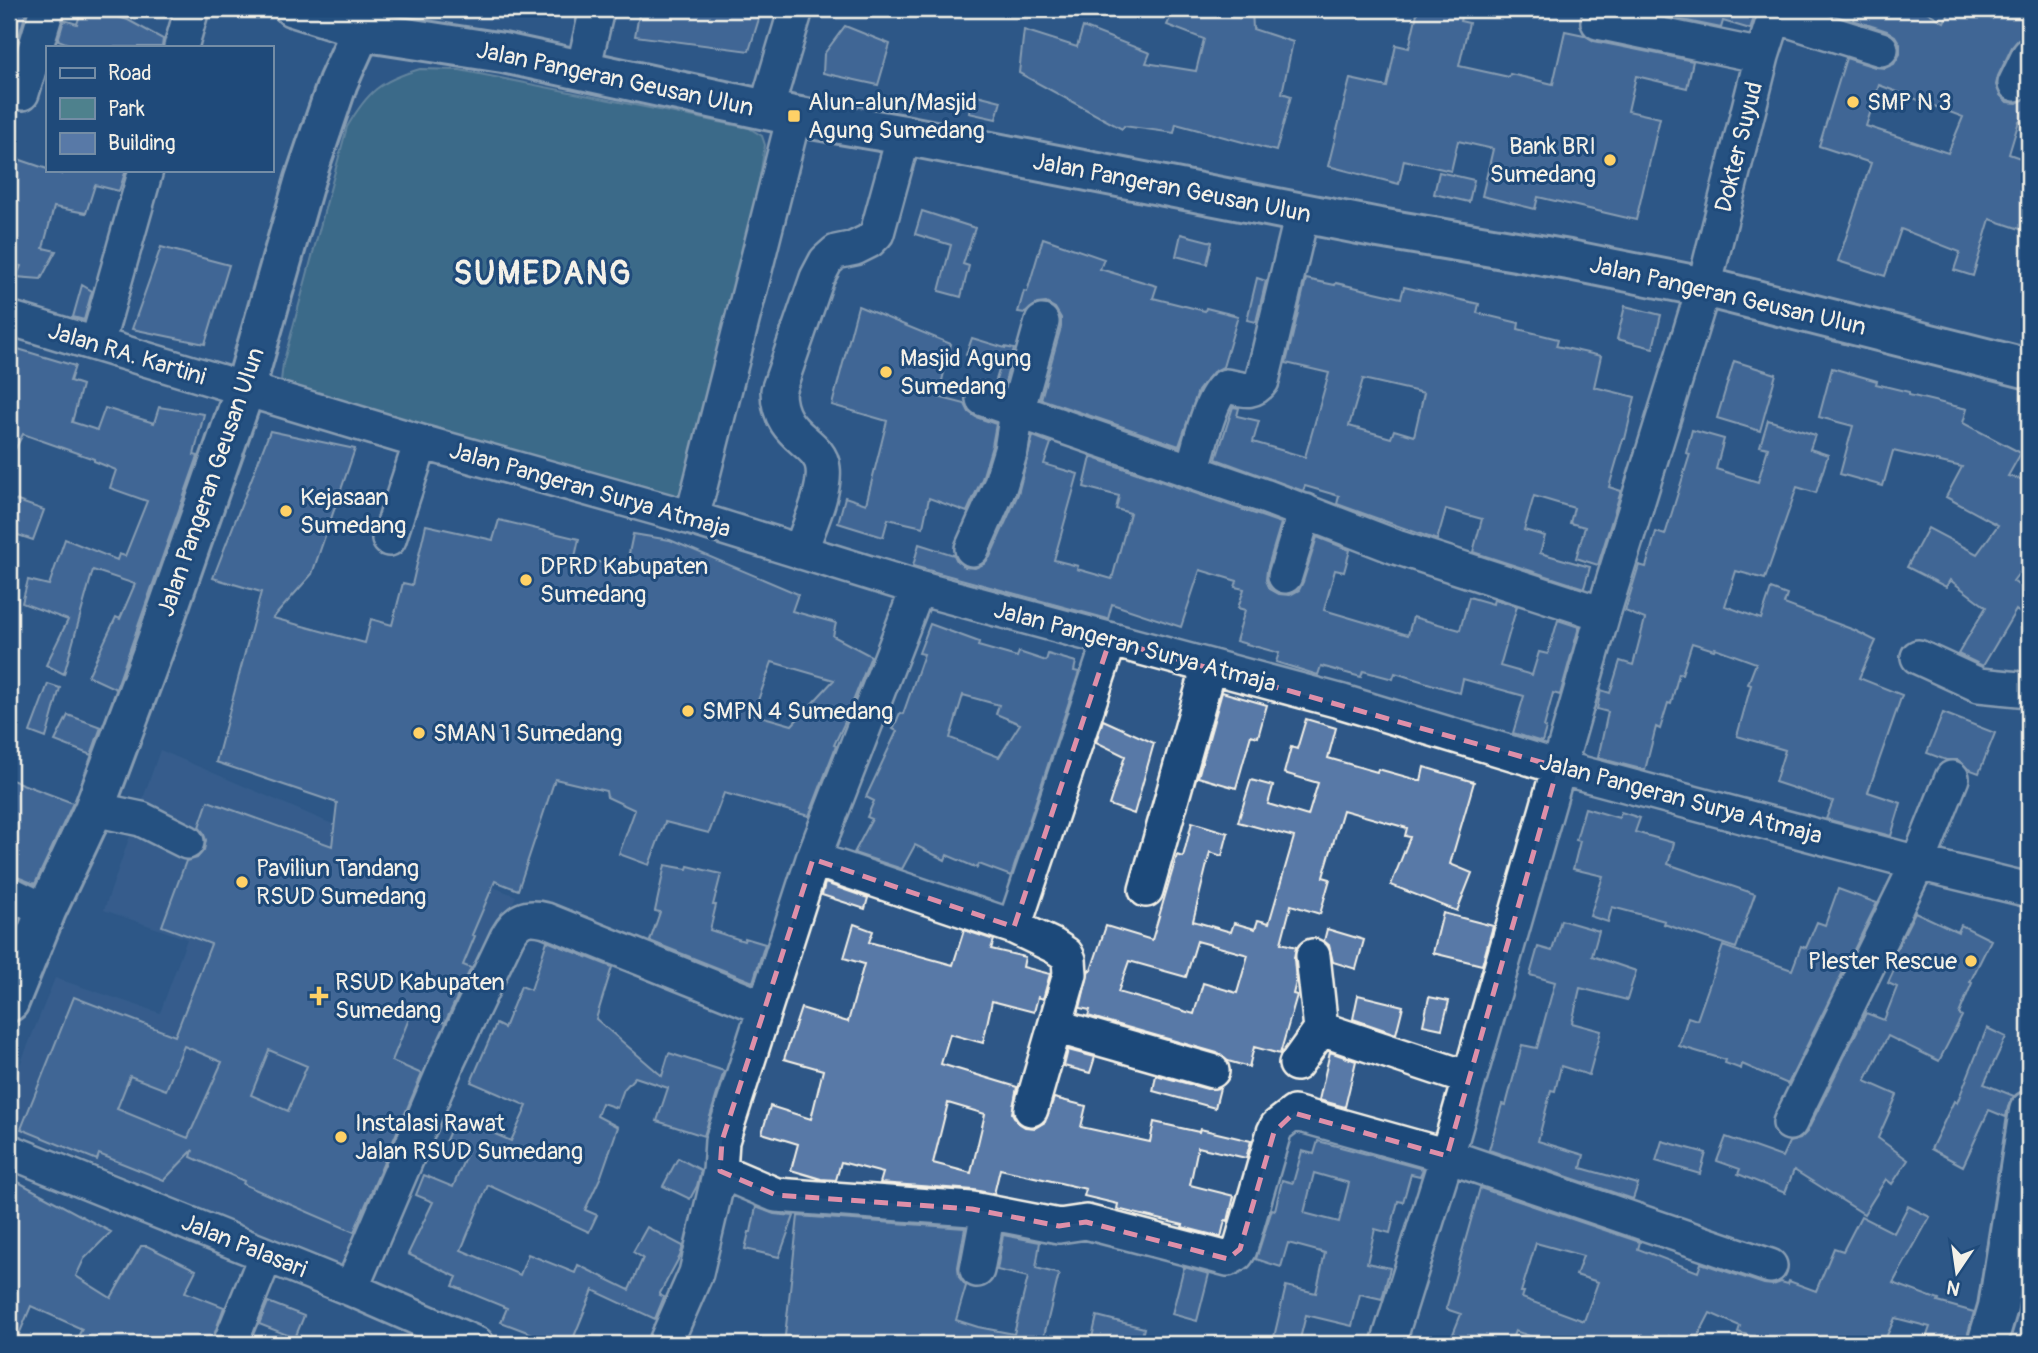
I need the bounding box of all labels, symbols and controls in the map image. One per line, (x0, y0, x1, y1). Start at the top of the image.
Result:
street label: Jalan Pangeran Geusan Ulun (474, 35, 756, 123)
legend (46, 46, 273, 172)
text: Road (108, 60, 152, 87)
street label: Dokter Suyud (1709, 79, 1769, 215)
place label: Alun-alun/Masjid Agung Sumedang (808, 88, 985, 145)
place label: SMP N 3 (1867, 88, 1952, 117)
marker: SMP N 3 (1845, 94, 1861, 110)
text: Park (108, 96, 145, 123)
marker: Alun-alun/Masjid Agung Sumedang (786, 108, 802, 124)
text: Building (108, 130, 175, 157)
place label: Bank BRI Sumedang (1490, 132, 1596, 189)
street label: Jalan Pangeran Geusan Ulun (1031, 147, 1313, 229)
marker: Bank BRI Sumedang (1602, 152, 1618, 168)
street label: Jalan Pangeran Geusan Ulun (1587, 250, 1869, 342)
district label: SUMEDANG (453, 254, 633, 294)
street label: Jalan RA. Kartini (45, 316, 209, 392)
street label: Jalan Pangeran Geusan Ulun (151, 344, 271, 620)
place label: Masjid Agung Sumedang (900, 344, 1031, 401)
marker: Masjid Agung Sumedang (878, 364, 894, 380)
street label: Jalan Pangeran Surya Atmaja (446, 436, 734, 544)
place label: Kejasaan Sumedang (300, 483, 406, 540)
marker: Kejasaan Sumedang (278, 503, 294, 519)
place label: DPRD Kabupaten Sumedang (540, 552, 708, 609)
marker: DPRD Kabupaten Sumedang (518, 572, 534, 588)
street label: Jalan Pangeran Surya Atmaja (991, 595, 1279, 699)
place label: SMPN 4 Sumedang (702, 697, 893, 726)
marker: SMPN 4 Sumedang (680, 703, 696, 719)
place label: SMAN 1 Sumedang (433, 719, 622, 748)
marker: SMAN 1 Sumedang (411, 725, 427, 741)
street label: Jalan Pangeran Surya Atmaja (1537, 747, 1825, 851)
place label: Paviliun Tandang RSUD Sumedang (256, 854, 426, 911)
marker: Paviliun Tandang RSUD Sumedang (234, 874, 250, 890)
place label: Plester Rescue (1808, 947, 1957, 976)
marker: Plester Rescue (1963, 953, 1979, 969)
place label: RSUD Kabupaten Sumedang (335, 968, 505, 1025)
marker: RSUD Kabupaten Sumedang (309, 986, 329, 1006)
place label: Instalasi Rawat Jalan RSUD Sumedang (355, 1109, 583, 1166)
marker: Instalasi Rawat Jalan RSUD Sumedang (333, 1129, 349, 1145)
street label: Jalan Palasari (177, 1208, 311, 1284)
north arrow (1923, 1238, 1993, 1308)
text: N (1944, 1274, 1962, 1301)

